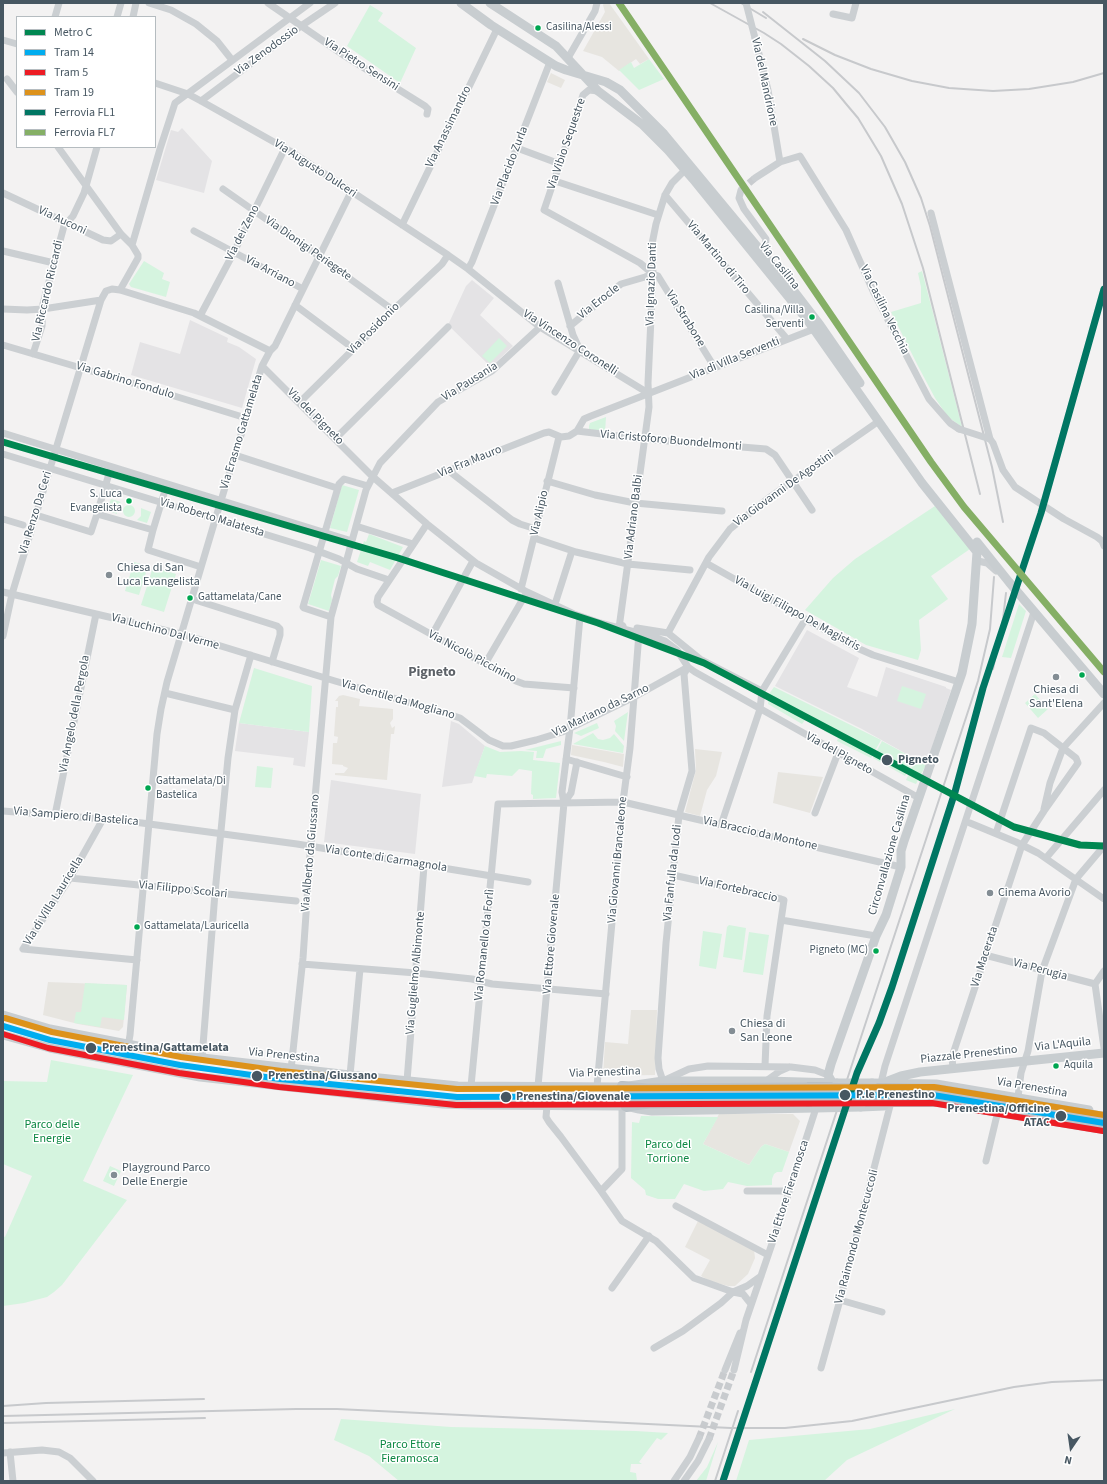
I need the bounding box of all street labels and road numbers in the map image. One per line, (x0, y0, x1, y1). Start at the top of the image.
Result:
street label: Via Zenodossio (232, 23, 302, 79)
street label: Via Pietro Sensini (321, 35, 401, 95)
street label: Via del Mandrione (748, 37, 780, 127)
street label: Via Anassimandro (423, 84, 475, 170)
street label: Via Vibio Sequestre (545, 96, 589, 192)
street label: Via Placido Zurla (488, 124, 532, 208)
street label: Via Augusto Dulceri (271, 137, 359, 201)
street label: Via dei Zeno (223, 203, 263, 263)
street label: Via Auconi (35, 204, 89, 238)
street label: Via Dionigi Periegete (262, 214, 354, 284)
street label: Via Martino di Tiro (683, 219, 753, 297)
street label: Via Riccardo Riccardi (29, 239, 67, 343)
street label: Via Casilina (755, 239, 803, 293)
street label: Via Ignazio Danti (643, 242, 661, 326)
street label: Via Arriano (243, 253, 297, 291)
street label: Via Casilina Vecchia (856, 263, 912, 357)
street label: Via Erocle (575, 281, 623, 323)
street label: Via Strabone (662, 288, 708, 350)
street label: Via Posidonio (345, 300, 403, 358)
street label: Via Vincenzo Coronelli (520, 307, 620, 379)
street label: Via di Villa Serventi (688, 334, 782, 384)
street label: Via Gabrino Fondulo (74, 359, 176, 403)
street label: Via Pausania (439, 359, 501, 405)
street label: Via Erasmo Gattamelata (218, 373, 266, 491)
street label: Via del Pigneto (284, 386, 346, 448)
street label: Via Cristoforo Buondelmonti (600, 428, 742, 454)
street label: Via Fra Mauro (436, 443, 504, 481)
street label: Via Giovanni De Agostini (731, 448, 837, 530)
street label: Via Renzo Da Ceri (16, 470, 56, 556)
street label: Via Adriano Balbi (622, 474, 646, 560)
street label: Via Alipio (528, 489, 552, 537)
street label: Via Roberto Malatesta (158, 495, 266, 541)
street label: Via Luigi Filippo De Magistris (732, 573, 862, 655)
street label: Via Luchino Dal Verme (109, 611, 221, 653)
street label: Via Nicolò Piccinino (425, 628, 519, 686)
street label: Via Angelo della Pergola (57, 654, 93, 774)
street label: Via Gentile da Mogliano (340, 677, 456, 723)
street label: Via Mariano da Sarno (550, 681, 652, 741)
street label: Via del Pigneto (803, 730, 875, 778)
street label: Circonvallazione Casilina (866, 793, 914, 917)
street label: Via Alberto da Giussano (299, 794, 323, 912)
street label: Via Giovanni Brancaleone (605, 796, 631, 924)
street label: Via Sampiero di Bastelica (13, 804, 139, 830)
street label: Via Braccio da Montone (701, 814, 819, 854)
street label: Via Fanfulla da Lodi (661, 824, 685, 922)
street label: Via Conte di Carmagnola (324, 842, 448, 876)
street label: Via di Villa Lauricella (21, 854, 87, 948)
street label: Via Fortebraccio (697, 874, 779, 906)
street label: Via Filippo Scolari (138, 878, 228, 902)
street label: Via Romanello da Forlì (472, 889, 498, 1001)
street label: Via Ettore Giovenale (540, 893, 564, 995)
street label: Via Guglielmo Albimonte (403, 911, 429, 1035)
street label: Via Macerata (968, 925, 1002, 989)
street label: Via Perugia (1011, 956, 1069, 984)
street label: Via L'Aquila (1034, 1035, 1092, 1055)
street label: Piazzale Prenestino (920, 1043, 1018, 1067)
street label: Via Prenestina (248, 1045, 320, 1067)
street label: Via Prenestina (569, 1065, 641, 1081)
street label: Via Prenestina (996, 1075, 1068, 1101)
street label: Via Ettore Fieramosca (765, 1138, 813, 1246)
street label: Via Raimondo Montecuccoli (832, 1168, 882, 1306)

